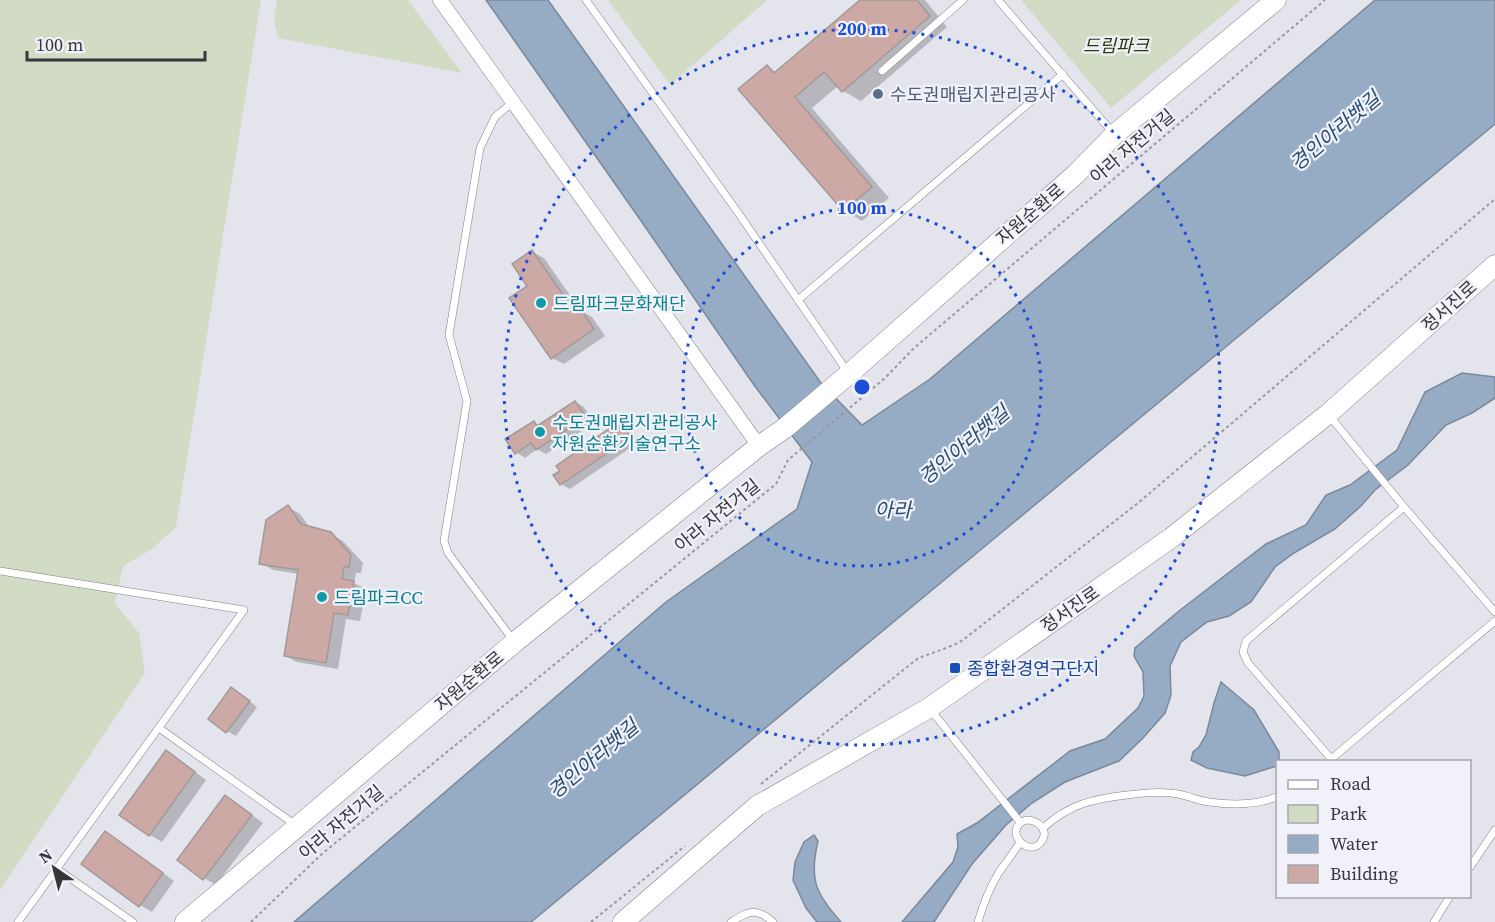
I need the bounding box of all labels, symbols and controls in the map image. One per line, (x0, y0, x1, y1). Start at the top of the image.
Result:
text: 200 m (837, 16, 887, 41)
scale bar (27, 24, 206, 62)
text: 100 m (36, 32, 83, 57)
park label: 드림파크 (1083, 33, 1151, 58)
place label: 수도권매립지관리공사 (890, 82, 1056, 107)
water label: 경인아라뱃길 (1284, 84, 1388, 177)
marker: 수도권매립지관리공사 (871, 87, 885, 101)
street label: 아라 자전거길 (1084, 103, 1180, 189)
street label: 자원순환로 (991, 177, 1069, 251)
text: 100 m (837, 195, 887, 220)
street label: 정서진로 (1416, 275, 1482, 337)
place label: 드림파크문화재단 (553, 291, 685, 316)
marker: 드림파크문화재단 (534, 296, 548, 310)
centre of rings (852, 377, 872, 397)
water label: 경인아라뱃길 (913, 398, 1017, 491)
place label: 수도권매립지관리공사 자원순환기술연구소 (552, 410, 718, 456)
marker: 수도권매립지관리공사 자원순환기술연구소 (533, 425, 547, 439)
street label: 아라 자전거길 (669, 473, 765, 557)
water label: 아라 (875, 496, 914, 524)
street label: 정서진로 (1036, 580, 1104, 638)
place label: 드림파크CC (334, 585, 423, 610)
marker: 드림파크CC (315, 590, 329, 604)
street label: 자원순환로 (429, 645, 509, 717)
place label: 종합환경연구단지 (967, 656, 1099, 681)
marker: 종합환경연구단지 (948, 661, 962, 675)
water label: 경인아라뱃길 (542, 712, 646, 805)
legend (1276, 760, 1471, 898)
text: Road (1330, 771, 1371, 796)
street label: 아라 자전거길 (293, 779, 389, 865)
text: Park (1330, 801, 1367, 826)
text: Water (1330, 831, 1378, 856)
north arrow (24, 838, 84, 898)
text: N (34, 843, 57, 868)
text: Building (1330, 861, 1398, 886)

